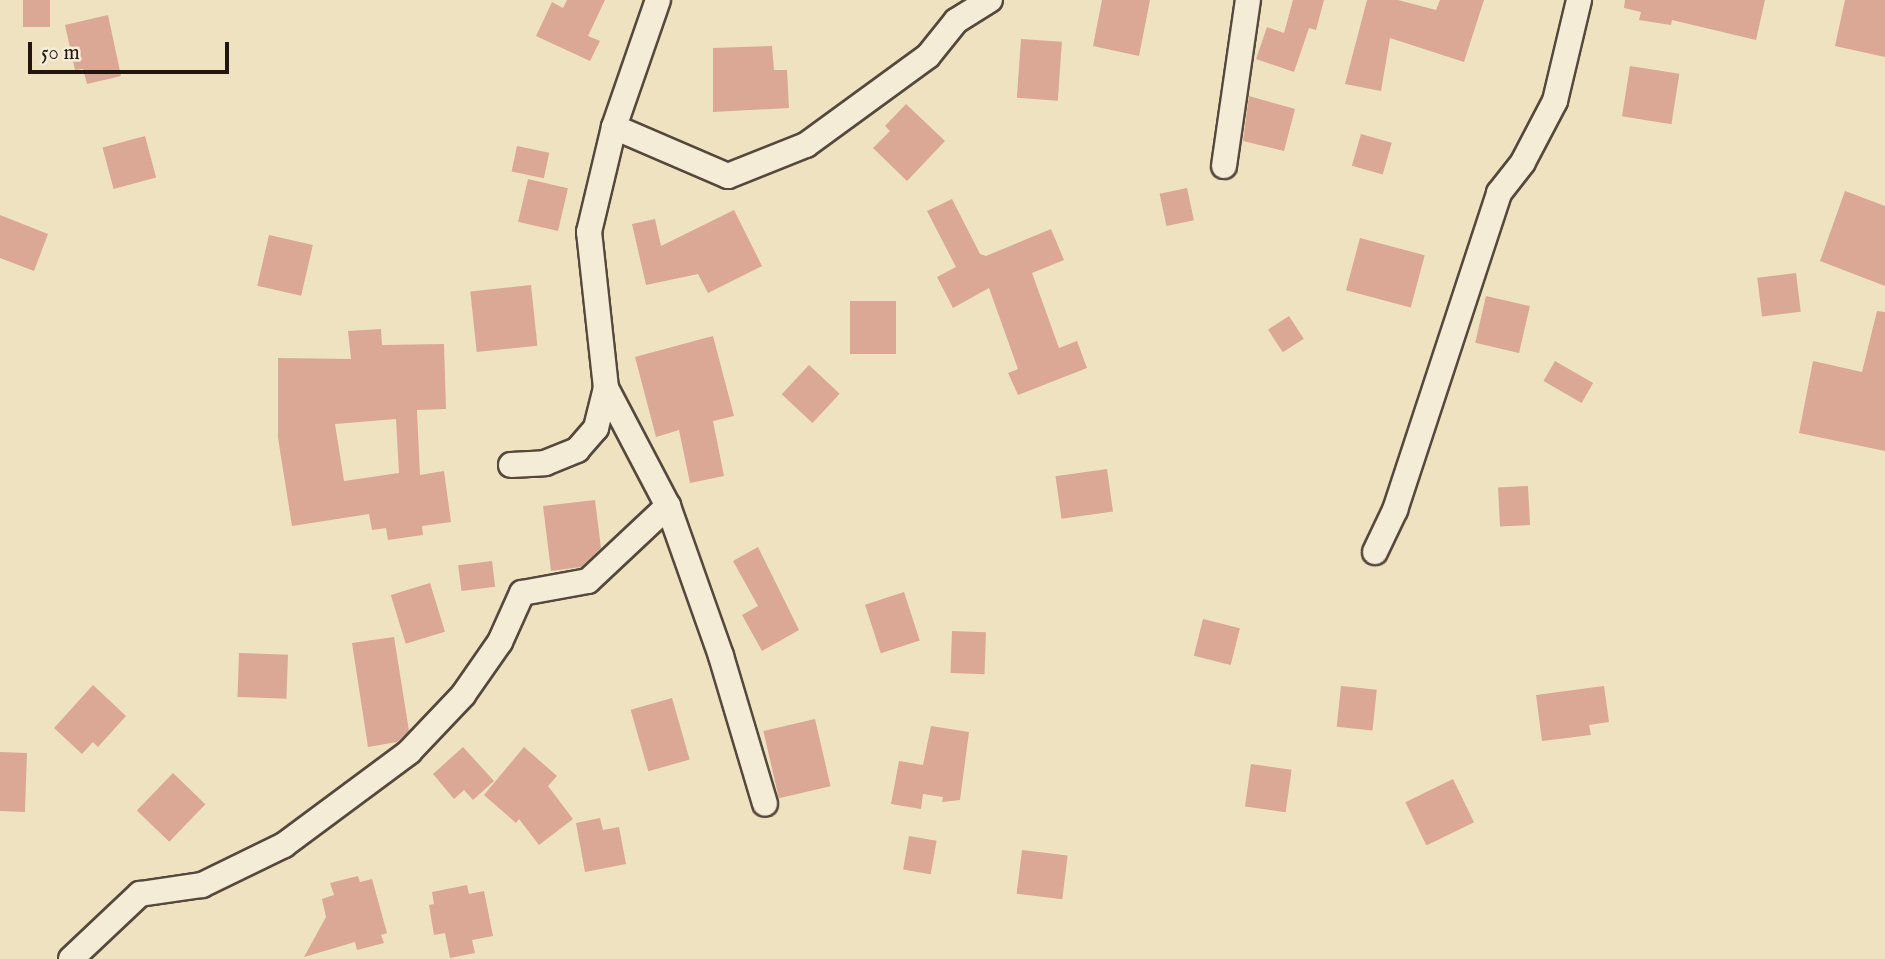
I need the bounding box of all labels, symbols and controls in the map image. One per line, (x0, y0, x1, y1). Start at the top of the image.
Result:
scale bar (32, 28, 233, 72)
text: 50 m (41, 40, 80, 67)

